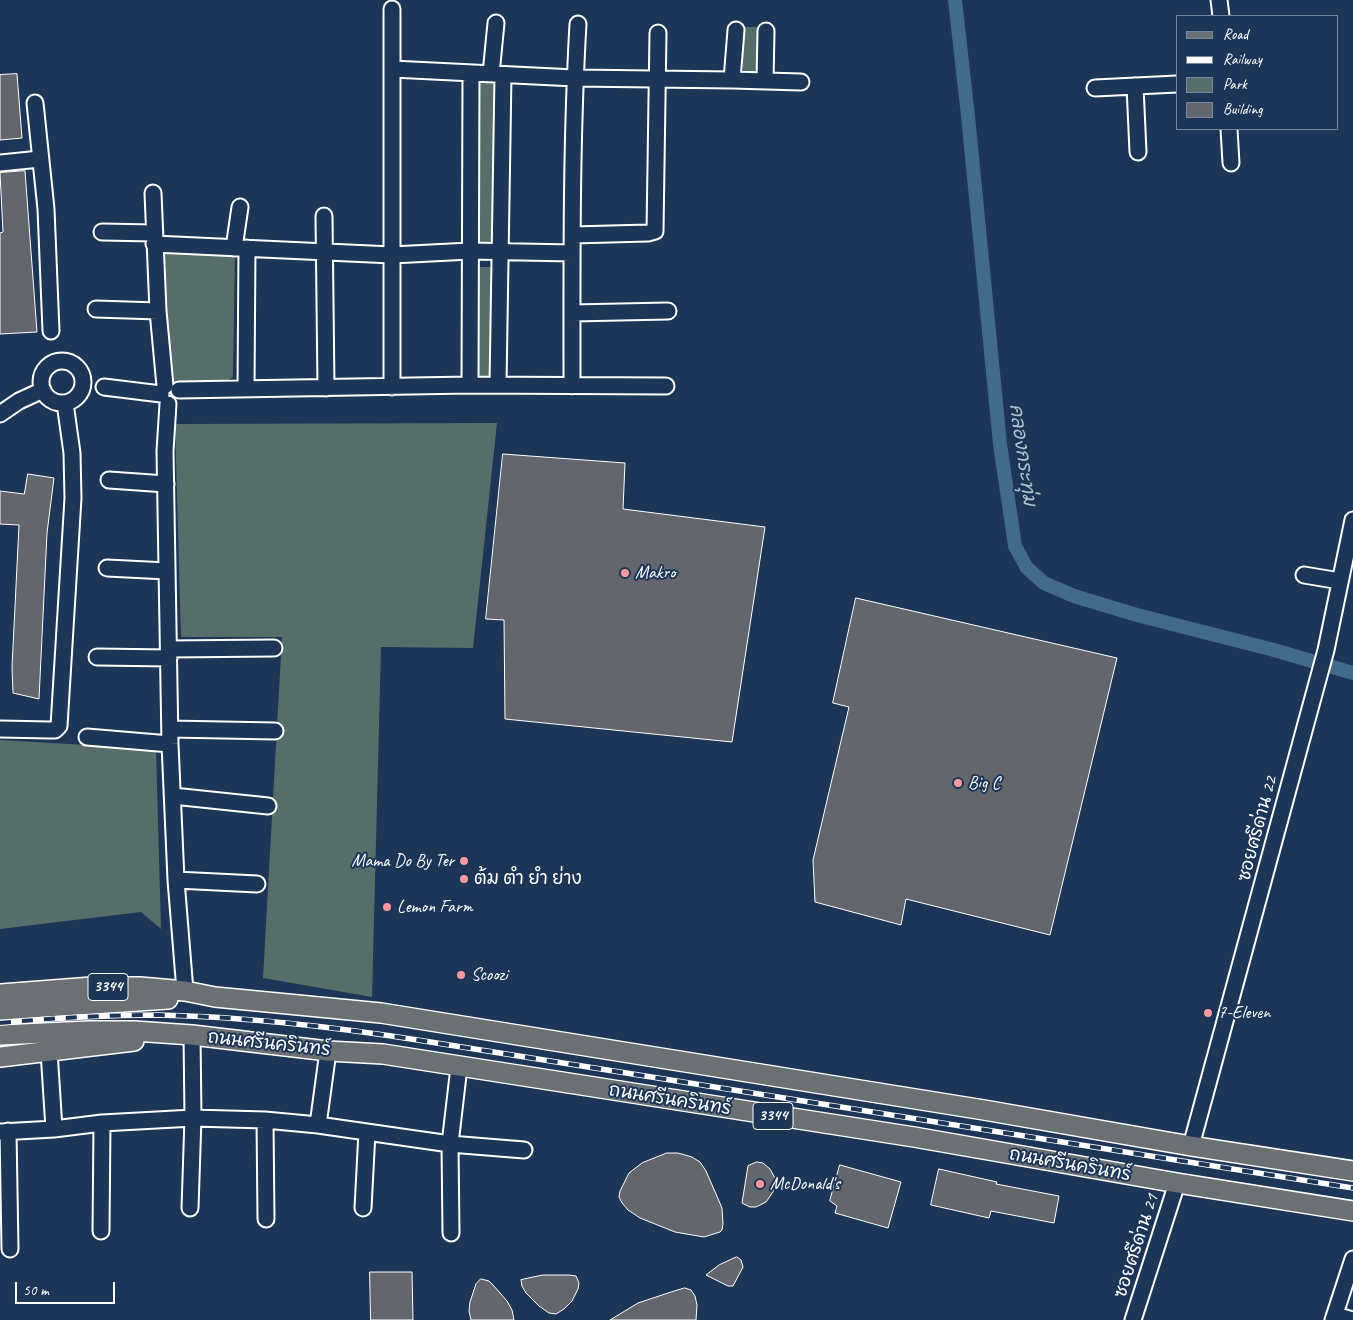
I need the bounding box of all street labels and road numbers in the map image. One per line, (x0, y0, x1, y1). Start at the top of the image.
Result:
street label: ซอยศรีด่าน 22 (1234, 774, 1282, 884)
road number: 3344 (88, 974, 128, 1000)
street label: ถนนศรีนครินทร์ (207, 1027, 331, 1061)
street label: ถนนศรีนครินทร์ (607, 1080, 733, 1120)
road number: 3344 (753, 1102, 793, 1130)
street label: ถนนศรีนครินทร์ (1007, 1144, 1133, 1186)
street label: ซอยศรีด่าน 21 (1110, 1191, 1164, 1301)

